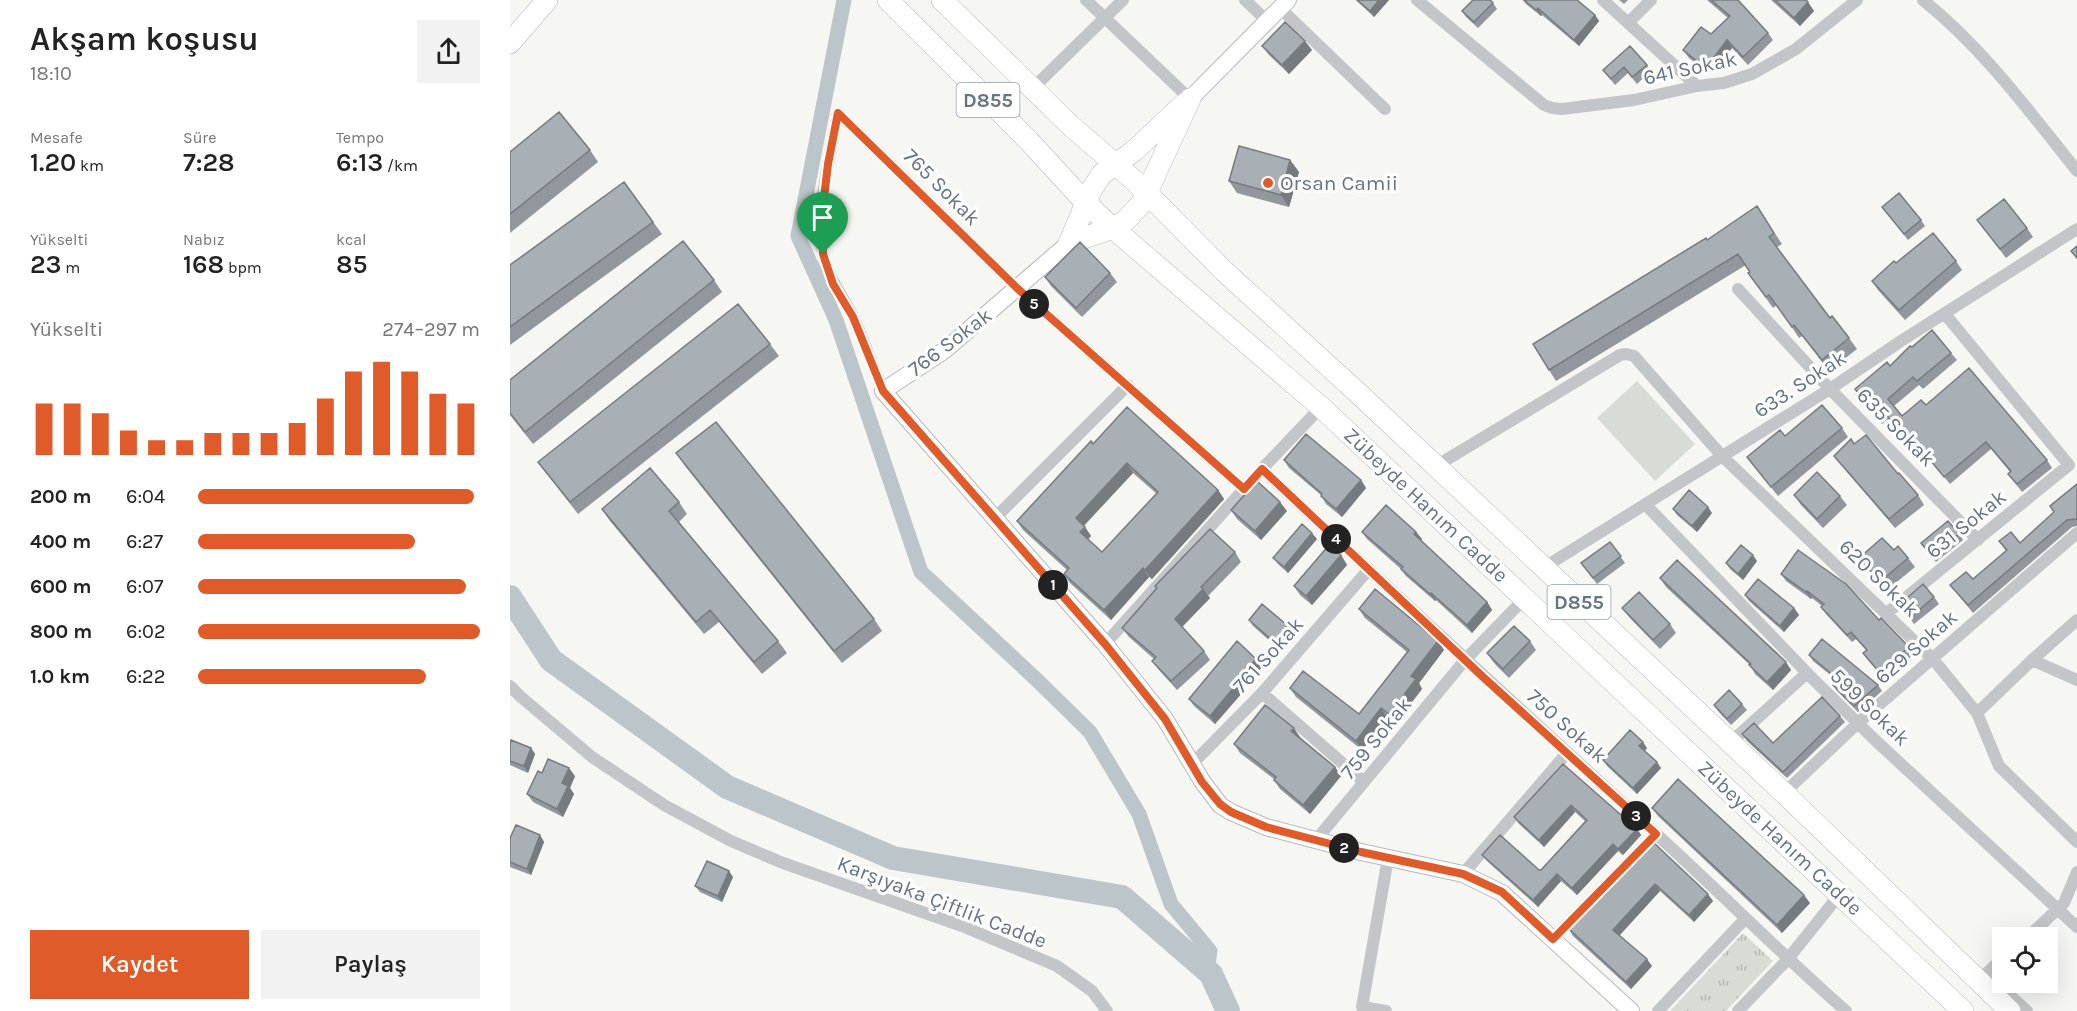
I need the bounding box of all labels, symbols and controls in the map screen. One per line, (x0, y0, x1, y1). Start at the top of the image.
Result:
text: Akşam koşusu (30, 20, 259, 58)
button: share (417, 20, 480, 83)
street label: 641 Sokak (1641, 46, 1739, 90)
text: 18:10 (30, 62, 72, 85)
road number: D855 (956, 83, 1020, 117)
text: Mesafe (30, 128, 83, 147)
text: Süre (183, 128, 216, 147)
text: Tempo (336, 128, 384, 147)
street label: 765 Sokak (899, 144, 985, 230)
text: 1.20 (30, 147, 76, 178)
text: 7:28 (183, 147, 235, 178)
text: 6:13 (336, 147, 383, 178)
text: km (76, 156, 104, 175)
text: /km (383, 156, 418, 175)
place label: Orsan Camii (1280, 171, 1398, 195)
marker: Orsan Camii (1261, 176, 1275, 190)
pin (797, 192, 848, 254)
icon: arrive (806, 201, 839, 234)
text: Yükselti (30, 230, 88, 249)
text: Nabız (183, 230, 225, 249)
text: kcal (336, 230, 367, 249)
text: 23 (30, 249, 62, 280)
text: 168 (183, 249, 224, 280)
text: 85 (336, 249, 368, 280)
text: m (62, 258, 80, 277)
text: bpm (224, 258, 262, 277)
pin: 5 (1019, 289, 1049, 319)
text: 5 (1029, 294, 1039, 313)
street label: 766 Sokak (904, 303, 997, 381)
text: Yükselti (30, 318, 103, 341)
text: 274–297 m (382, 318, 480, 341)
street label: 633. Sokak (1749, 345, 1851, 423)
street label: 635 Sokak (1852, 383, 1940, 471)
street label: Zübeyde Hanım Cadde (1339, 423, 1513, 587)
street label: 631 Sokak (1921, 484, 2011, 563)
text: 200 m (30, 485, 91, 508)
text: 6:04 (126, 485, 165, 508)
pin: 4 (1321, 524, 1351, 554)
text: 4 (1331, 529, 1341, 548)
text: 400 m (30, 530, 91, 553)
text: 6:27 (126, 530, 163, 553)
street label: 620 Sokak (1834, 534, 1924, 622)
pin: 1 (1038, 570, 1068, 600)
text: 600 m (30, 575, 91, 598)
text: 6:07 (126, 575, 163, 598)
text: 1 (1050, 575, 1056, 594)
road number: D855 (1548, 585, 1610, 619)
street label: 629 Sokak (1870, 605, 1962, 689)
street label: 761 Sokak (1228, 612, 1308, 698)
text: 800 m (30, 620, 92, 643)
text: 6:02 (126, 620, 166, 643)
street label: 599 Sokak (1825, 663, 1915, 751)
text: 1.0 km (30, 665, 90, 688)
text: 6:22 (126, 665, 165, 688)
street label: 750 Sokak (1522, 684, 1612, 768)
street label: 759 Sokak (1336, 692, 1416, 784)
street label: Zübeyde Hanım Cadde (1693, 756, 1867, 920)
pin: 3 (1621, 801, 1651, 831)
text: 3 (1631, 806, 1641, 825)
pin: 2 (1329, 833, 1359, 863)
text: 2 (1339, 838, 1349, 857)
street label: Karşıyaka Çiftlik Cadde (834, 851, 1050, 953)
map controls (1992, 927, 2058, 993)
button: locate (1992, 927, 2058, 993)
button: Kaydet (30, 930, 249, 999)
button: Paylaş (261, 930, 480, 999)

